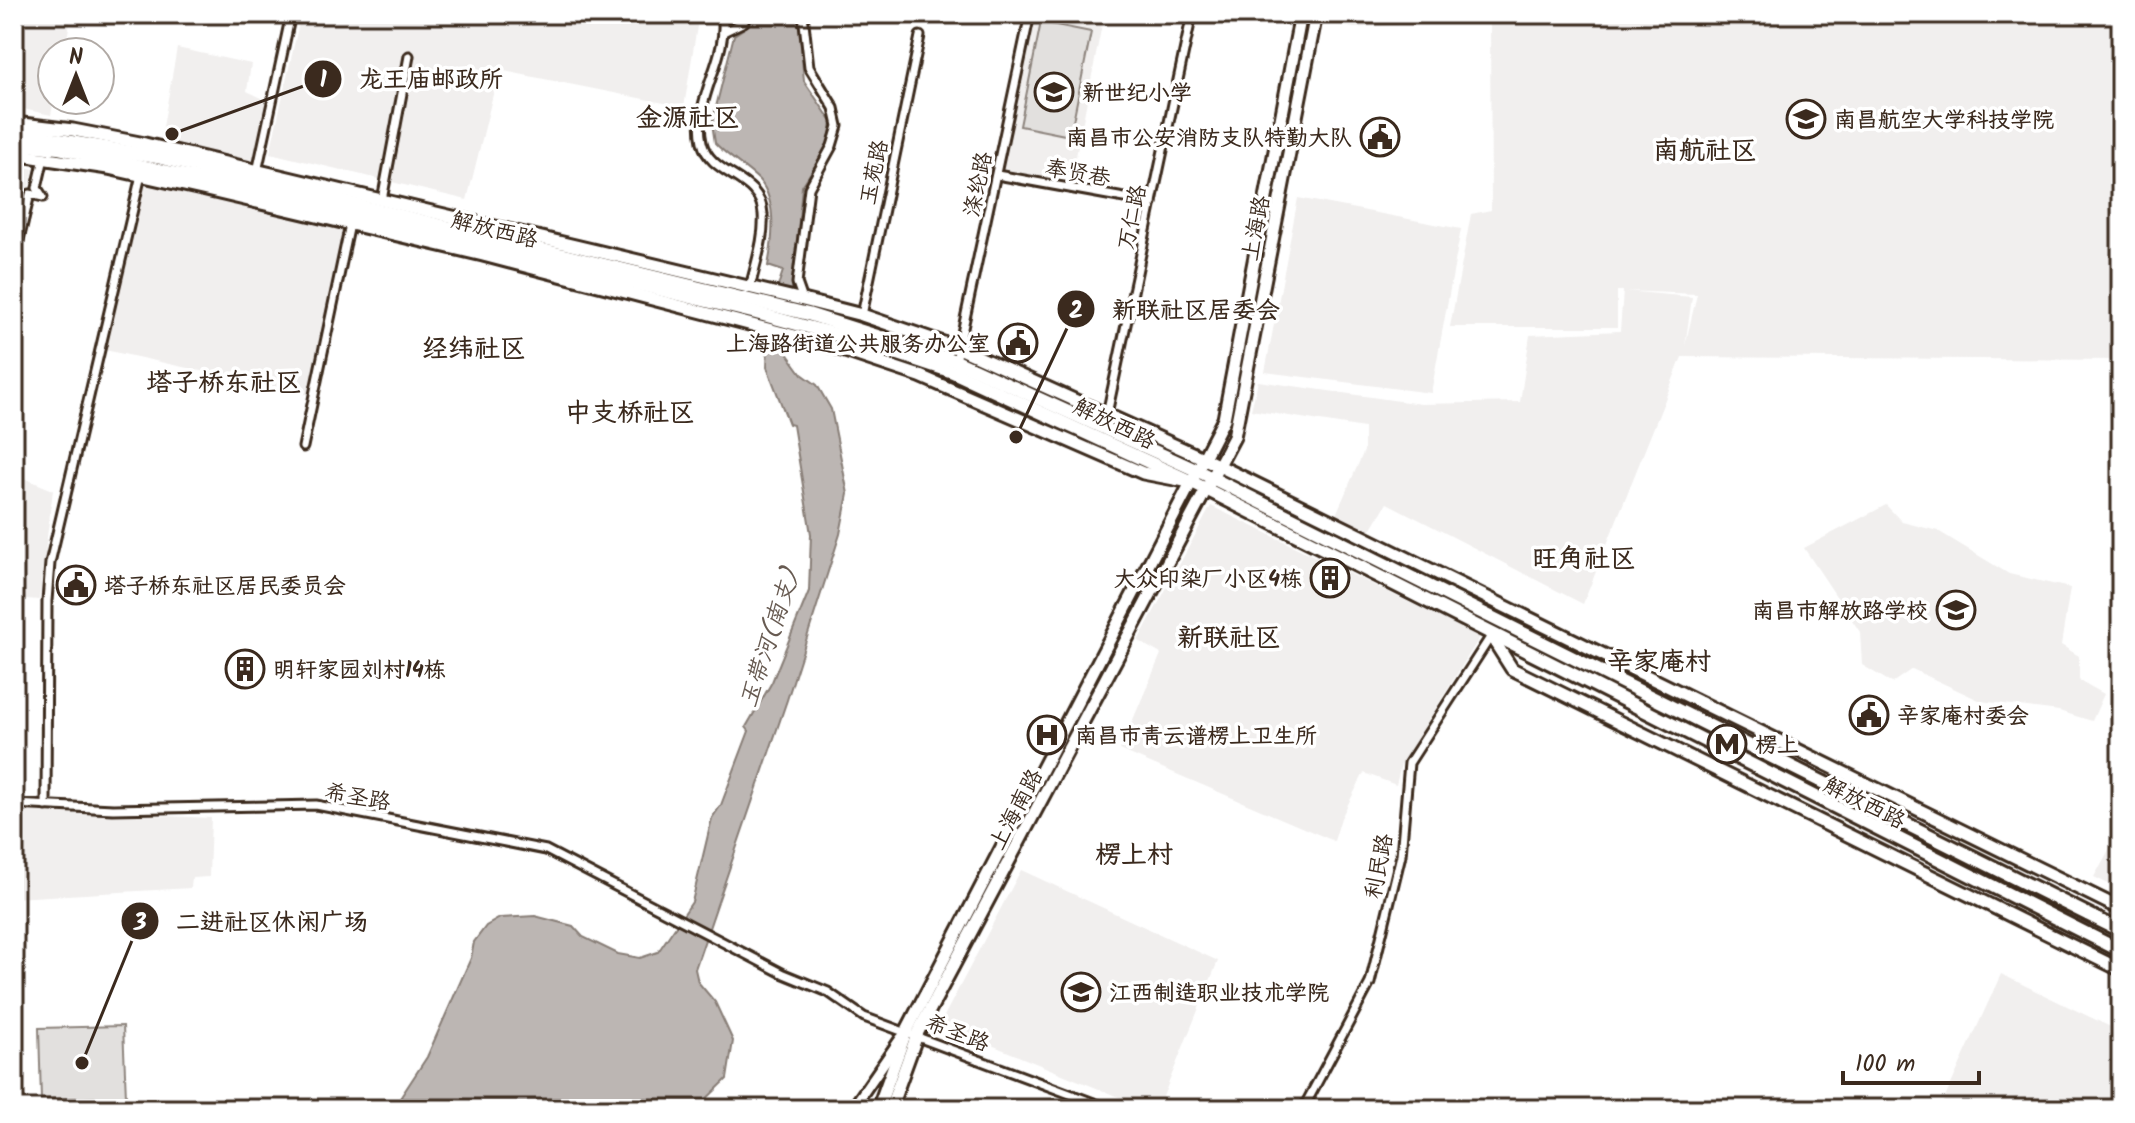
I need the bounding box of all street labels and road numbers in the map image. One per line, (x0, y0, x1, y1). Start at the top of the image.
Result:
street label: 玉苑路 (851, 137, 899, 208)
street label: 涤纶路 (955, 149, 1003, 220)
street label: 奉贤巷 (1042, 151, 1113, 197)
street label: 万仁路 (1109, 182, 1157, 253)
street label: 上海路 (1234, 193, 1281, 264)
street label: 解放西路 (447, 204, 541, 259)
street label: 解放西路 (1067, 390, 1161, 460)
street label: 上海南路 (981, 763, 1053, 857)
street label: 解放西路 (1817, 769, 1911, 840)
street label: 希圣路 (322, 775, 393, 821)
street label: 利民路 (1357, 831, 1404, 902)
street label: 希圣路 (920, 1006, 994, 1063)

